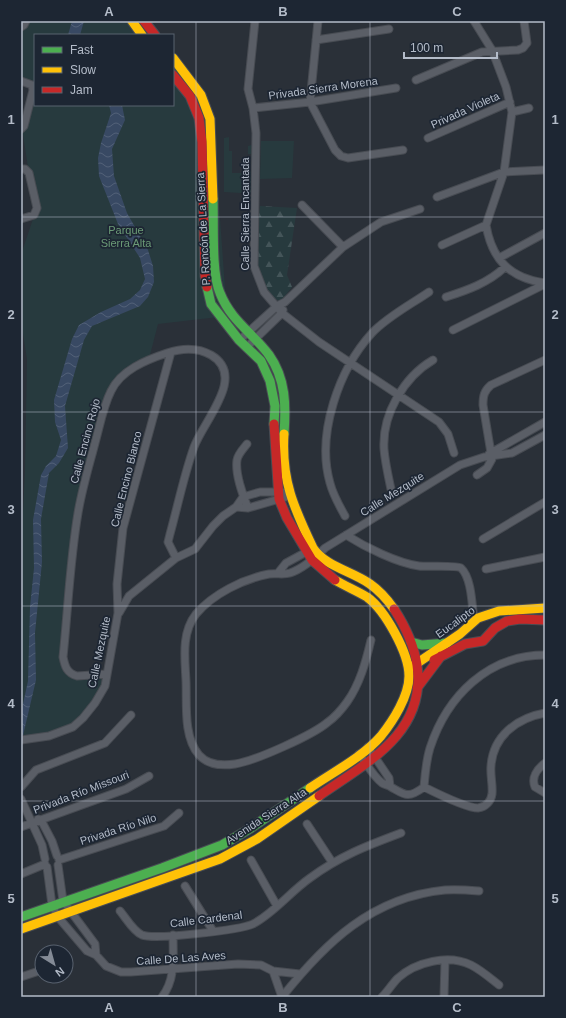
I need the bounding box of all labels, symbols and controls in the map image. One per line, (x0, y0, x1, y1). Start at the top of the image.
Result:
text: A (104, 4, 114, 19)
text: B (278, 4, 288, 19)
text: C (452, 4, 462, 19)
legend (34, 34, 174, 106)
scale bar (404, 34, 497, 60)
text: 100 m (410, 41, 443, 55)
text: Fast (70, 43, 94, 57)
text: Slow (70, 63, 96, 77)
street label: Privada Sierra Morena (268, 74, 379, 102)
text: Jam (70, 83, 93, 97)
street label: Privada Violeta (429, 89, 502, 130)
text: 1 (7, 112, 15, 127)
text: 1 (551, 112, 559, 127)
street label: Calle Sierra Encantada (239, 157, 251, 271)
street label: P. Roncón de La Sierra (194, 171, 212, 286)
park label: Parque Sierra Alta (101, 224, 152, 249)
text: 2 (7, 307, 15, 322)
text: 2 (551, 307, 559, 322)
street label: Calle Encino Rojo (68, 397, 102, 485)
street label: Calle Encino Blanco (108, 430, 144, 528)
street label: Calle Mezquite (358, 470, 426, 518)
text: 3 (7, 502, 15, 517)
text: 3 (551, 502, 559, 517)
street label: Eucalipto (433, 604, 477, 640)
street label: Calle Mezquite (86, 615, 112, 689)
text: 4 (7, 696, 15, 711)
text: 4 (551, 696, 559, 711)
street label: Privada Río Missouri (31, 768, 131, 816)
street label: Avenida Sierra Alta (224, 785, 309, 846)
street label: Privada Río Nilo (78, 811, 158, 847)
text: 5 (7, 891, 15, 906)
text: 5 (551, 891, 559, 906)
street label: Calle Cardenal (169, 909, 243, 929)
north arrow (34, 944, 74, 984)
street label: Calle De Las Aves (136, 949, 227, 967)
text: N (53, 965, 67, 979)
text: A (104, 1000, 114, 1015)
text: B (278, 1000, 288, 1015)
text: C (452, 1000, 462, 1015)

